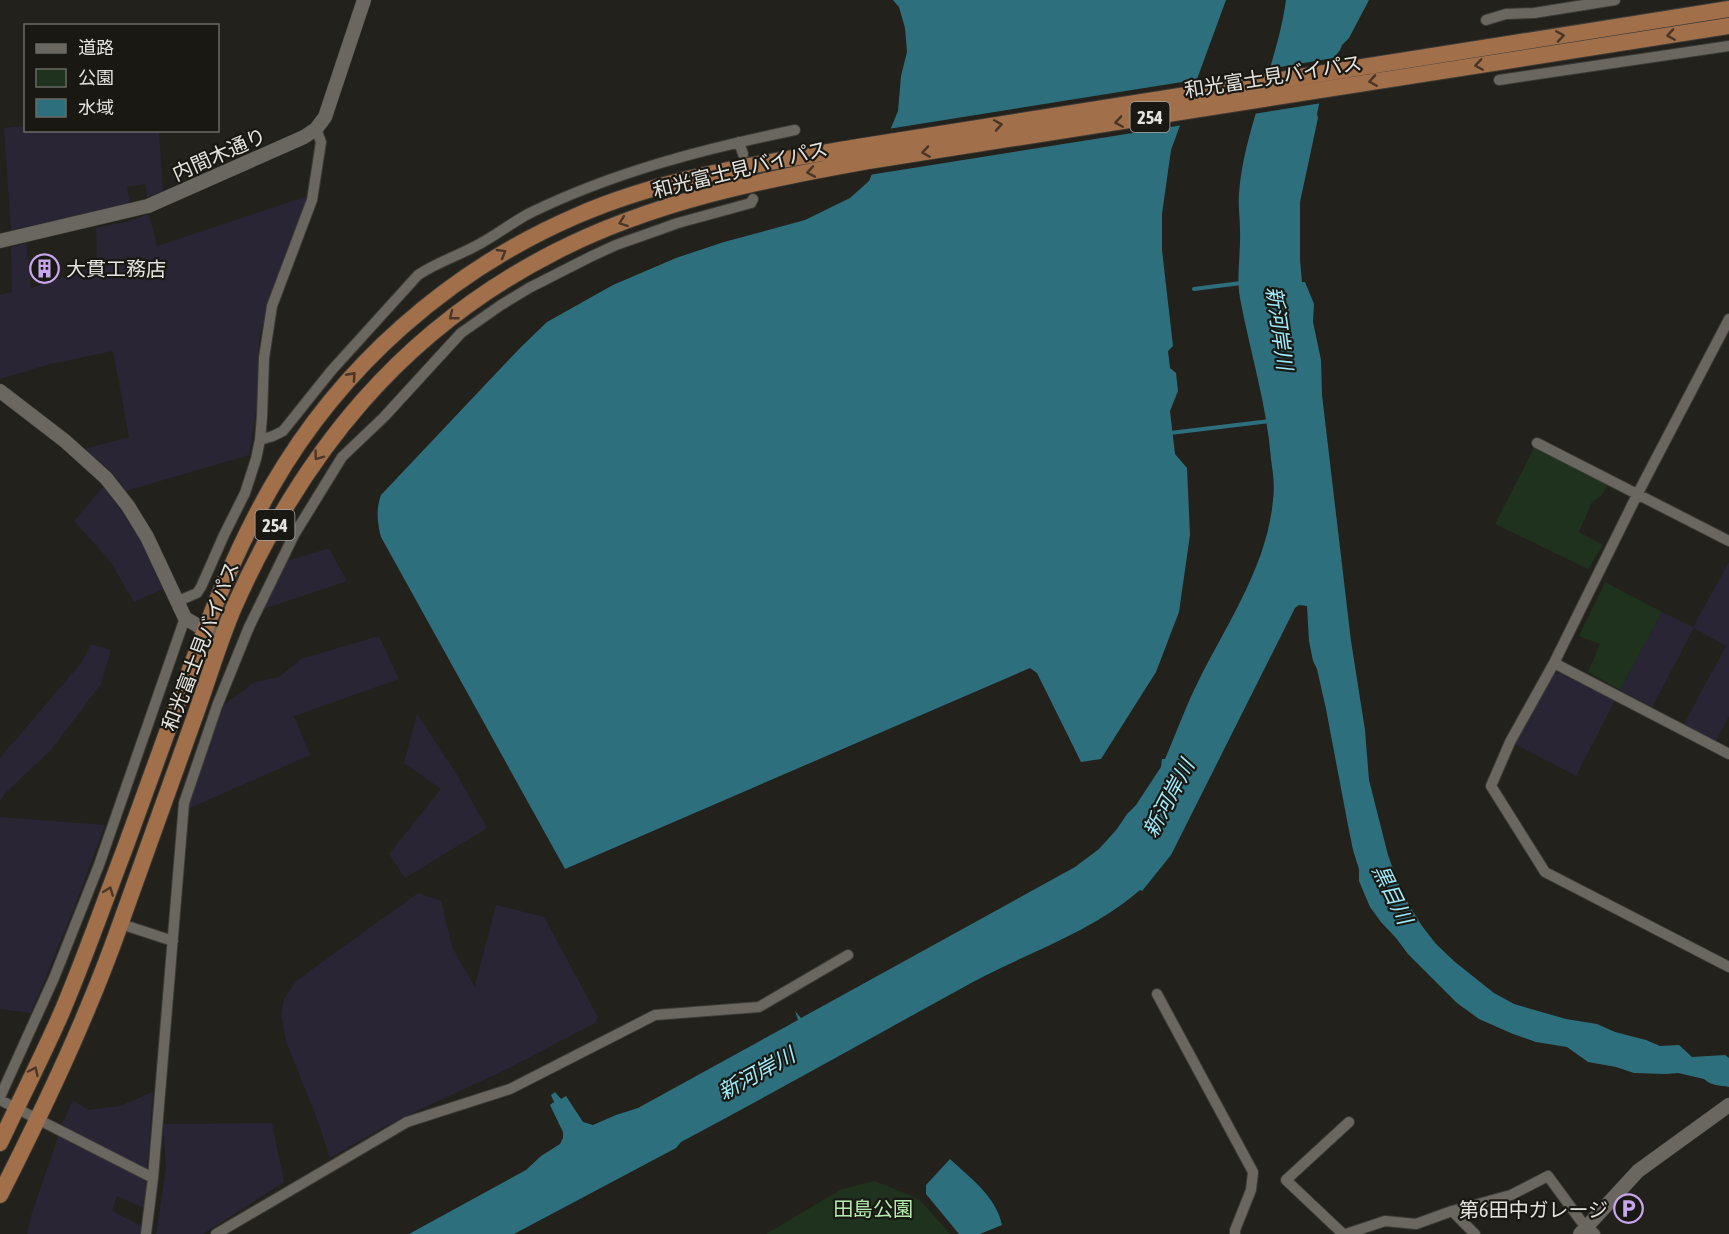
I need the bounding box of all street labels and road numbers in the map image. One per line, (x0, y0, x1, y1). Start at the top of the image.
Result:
street label: 和光富士見バイパス (1183, 51, 1363, 101)
road number: 254 (1130, 102, 1170, 132)
street label: 内間木通り (169, 123, 269, 185)
street label: 和光富士見バイパス (650, 136, 830, 202)
road number: 254 (256, 510, 294, 540)
street label: 和光富士見バイパス (157, 558, 243, 734)

